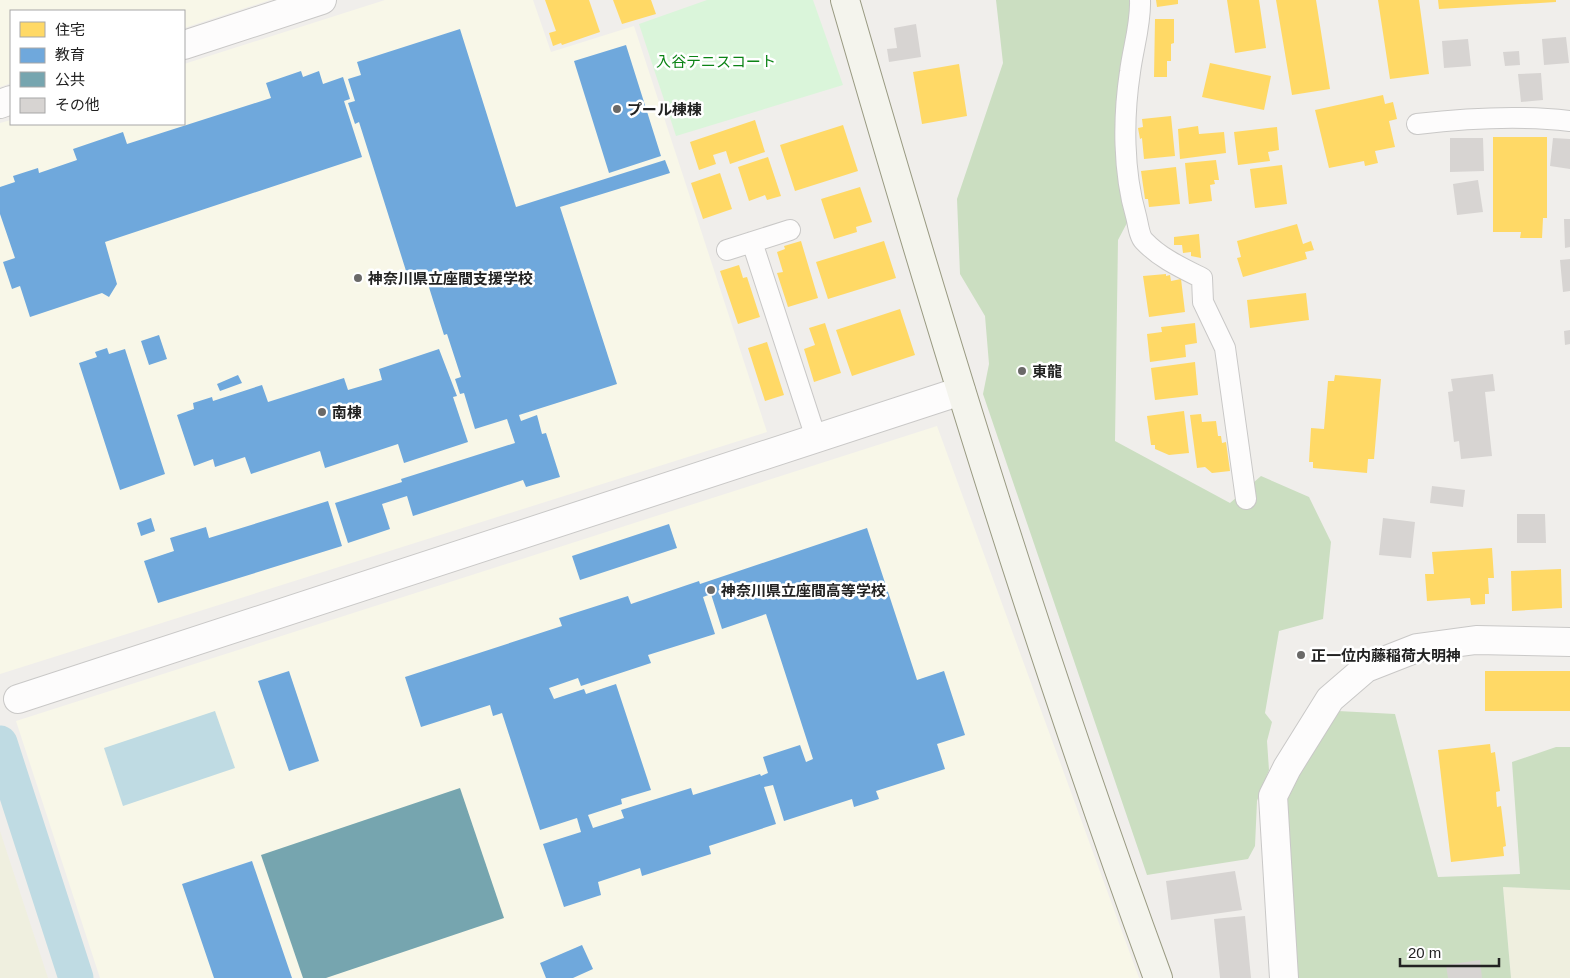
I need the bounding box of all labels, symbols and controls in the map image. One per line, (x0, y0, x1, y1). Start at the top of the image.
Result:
legend (10, 10, 185, 125)
text: 住宅 (55, 21, 85, 38)
text: 教育 (55, 46, 85, 63)
park label: 入谷テニスコート (656, 53, 776, 70)
text: 公共 (55, 71, 85, 88)
text: その他 (55, 96, 100, 113)
place label: プール棟棟 (627, 101, 702, 118)
marker: プール棟棟 (611, 103, 623, 115)
place label: 神奈川県立座間支援学校 (367, 270, 533, 287)
marker: 神奈川県立座間支援学校 (352, 272, 364, 284)
place label: 東龍 (1032, 363, 1062, 380)
marker: 東龍 (1016, 365, 1028, 377)
place label: 南棟 (332, 404, 362, 421)
marker: 南棟 (316, 406, 328, 418)
place label: 神奈川県立座間高等学校 (720, 582, 886, 599)
marker: 神奈川県立座間高等学校 (705, 584, 717, 596)
place label: 正一位内藤稲荷大明神 (1311, 647, 1461, 664)
marker: 正一位内藤稲荷大明神 (1295, 649, 1307, 661)
scale bar (1400, 936, 1499, 968)
text: 20 m (1408, 944, 1441, 961)

